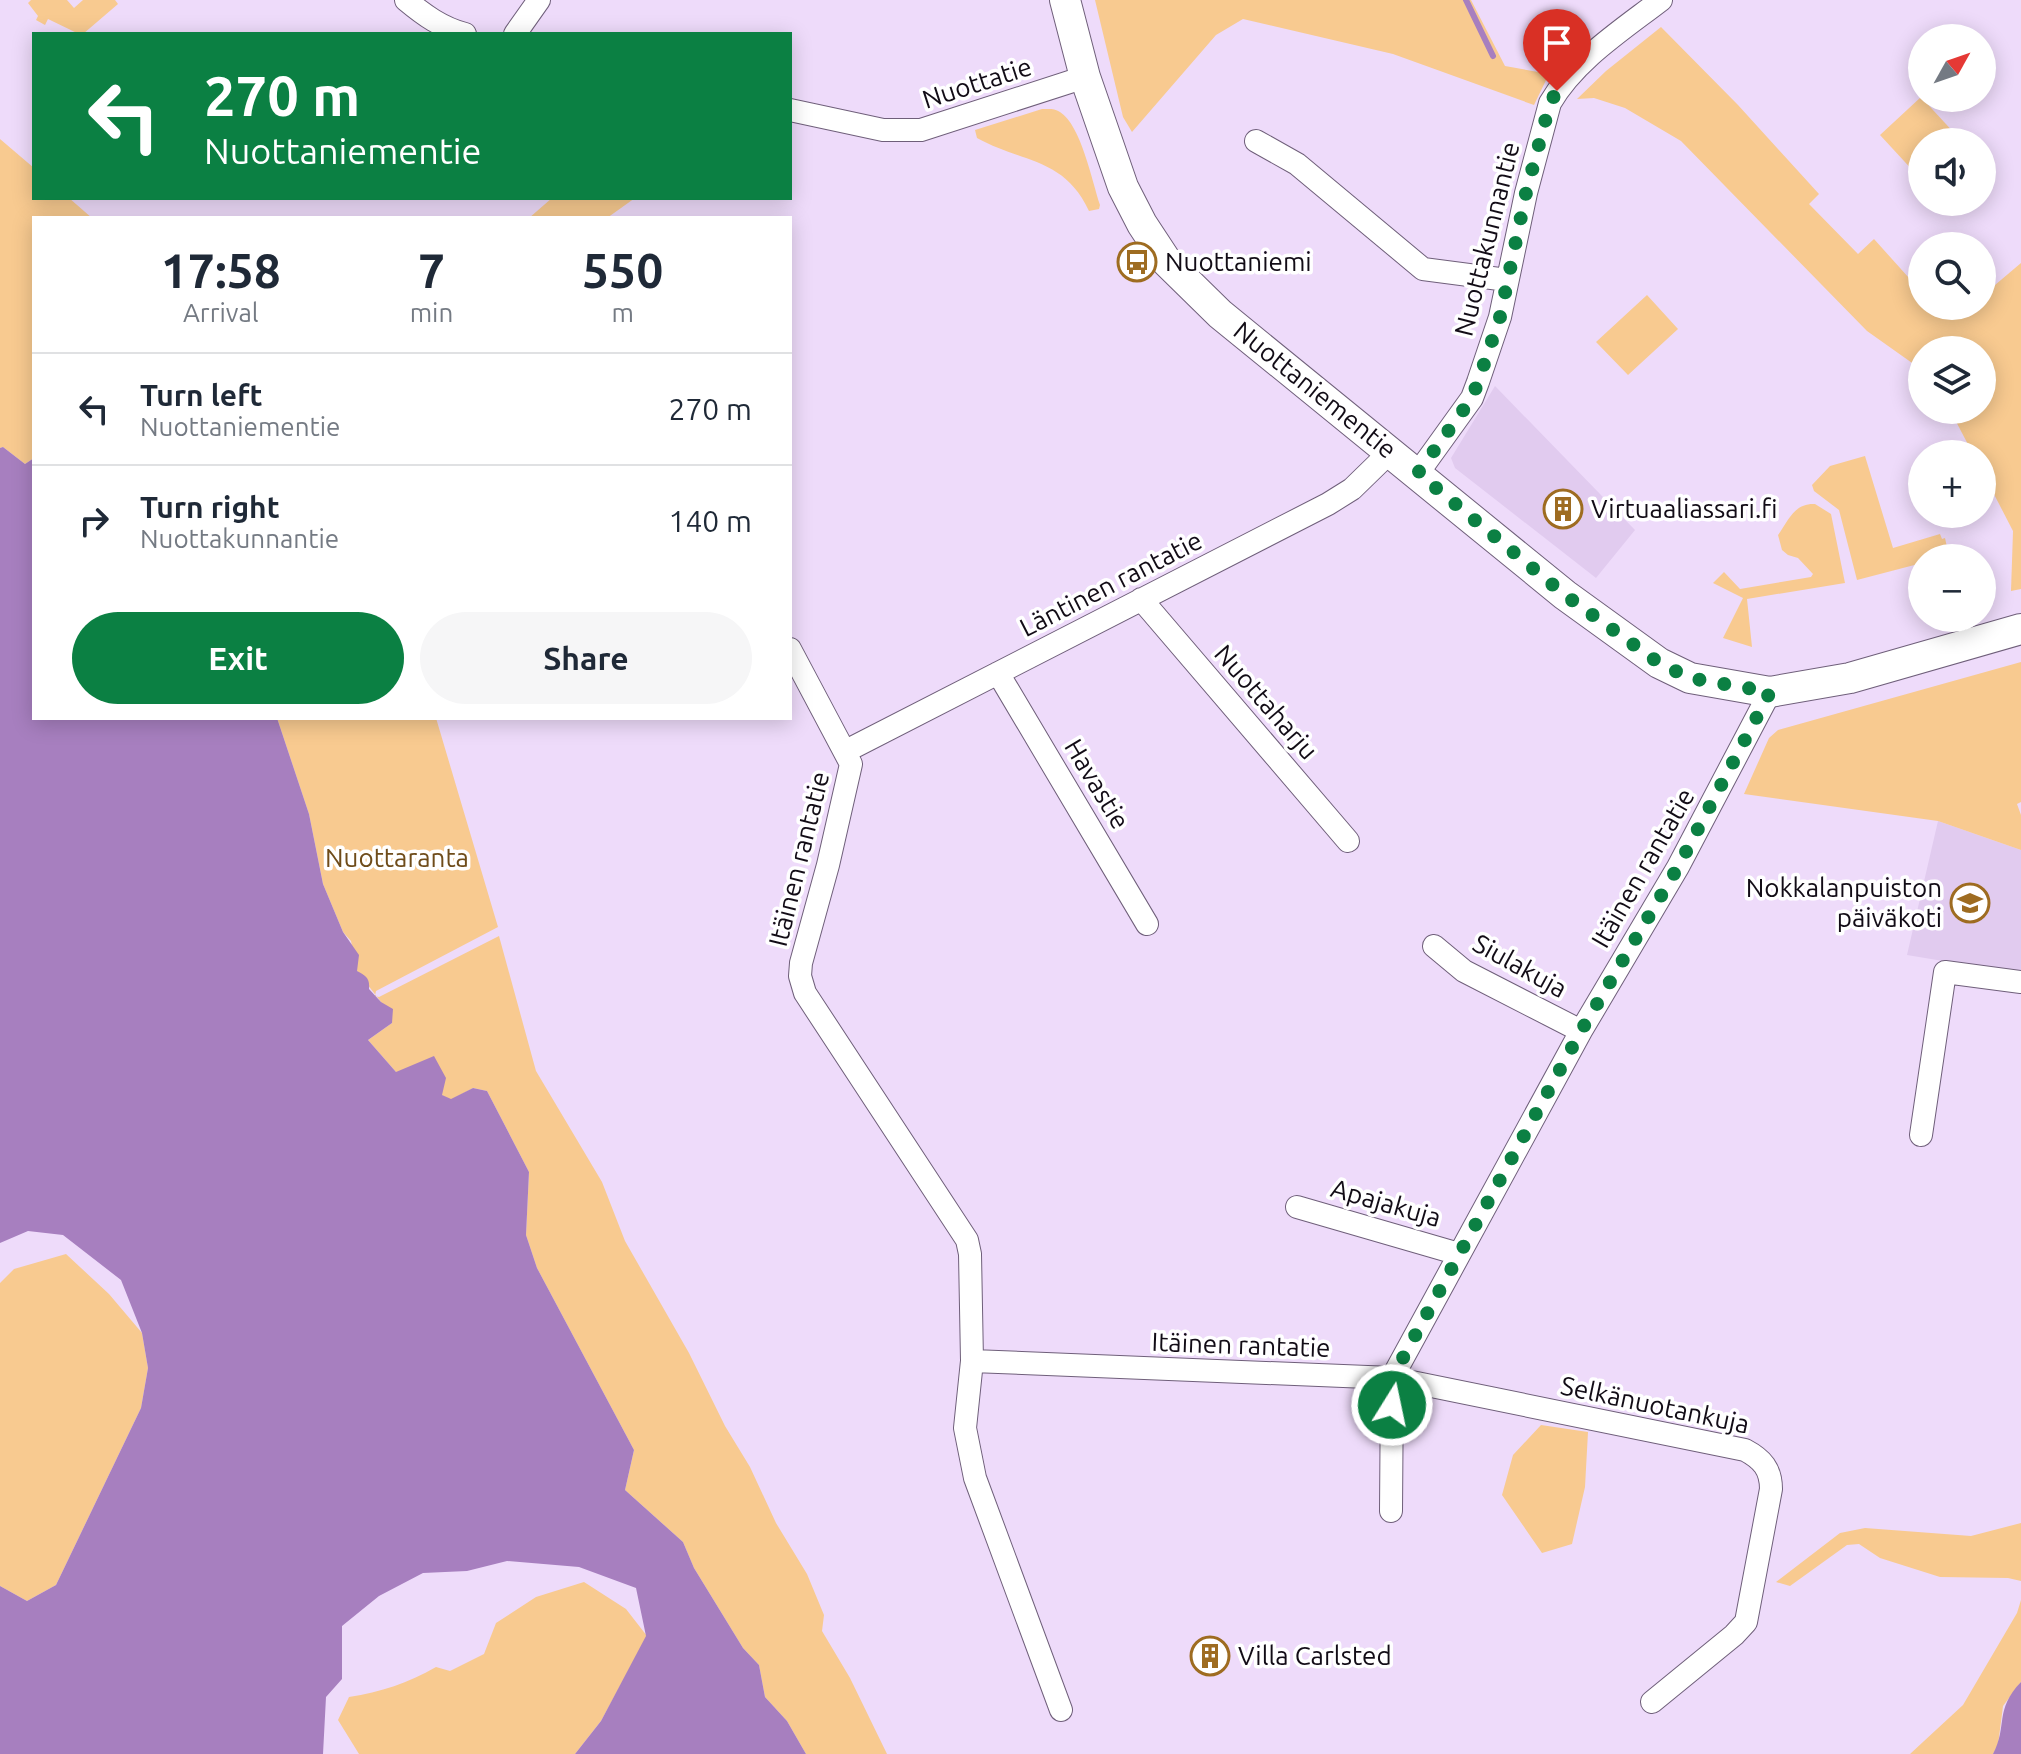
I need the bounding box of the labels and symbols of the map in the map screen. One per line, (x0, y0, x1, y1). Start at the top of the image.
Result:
pin (1523, 9, 1591, 91)
north arrow (1908, 24, 1996, 112)
street label: Nuottatie (919, 51, 1035, 114)
street label: Nuottakunnantie (1448, 139, 1525, 339)
bus stop icon: Nuottaniemi (1116, 241, 1158, 283)
place label: Nuottaniemi (1165, 247, 1312, 276)
street label: Nuottaniementie (1228, 315, 1402, 464)
building icon: Virtuaaliassari.fi (1542, 488, 1584, 530)
place label: Virtuaaliassari.fi (1591, 494, 1778, 523)
street label: Läntinen rantatie (1015, 525, 1207, 642)
street label: Nuottaharju (1209, 639, 1324, 765)
street label: Havastie (1059, 734, 1136, 834)
street label: Itäinen rantatie (763, 769, 834, 949)
street label: Itäinen rantatie (1585, 783, 1700, 952)
park label: Nuottaranta (325, 843, 469, 872)
place label: Nokkalanpuiston päiväkoti (1746, 873, 1942, 932)
school or university icon: Nokkalanpuiston päiväkoti (1949, 882, 1991, 924)
street label: Siulakuja (1468, 928, 1572, 1003)
street label: Apajakuja (1328, 1173, 1444, 1232)
street label: Itäinen rantatie (1151, 1327, 1331, 1362)
position arrow (1350, 1363, 1434, 1447)
street label: Selkänuotankuja (1558, 1370, 1752, 1439)
building icon: Villa Carlsted (1189, 1635, 1231, 1677)
place label: Villa Carlsted (1238, 1641, 1392, 1670)

